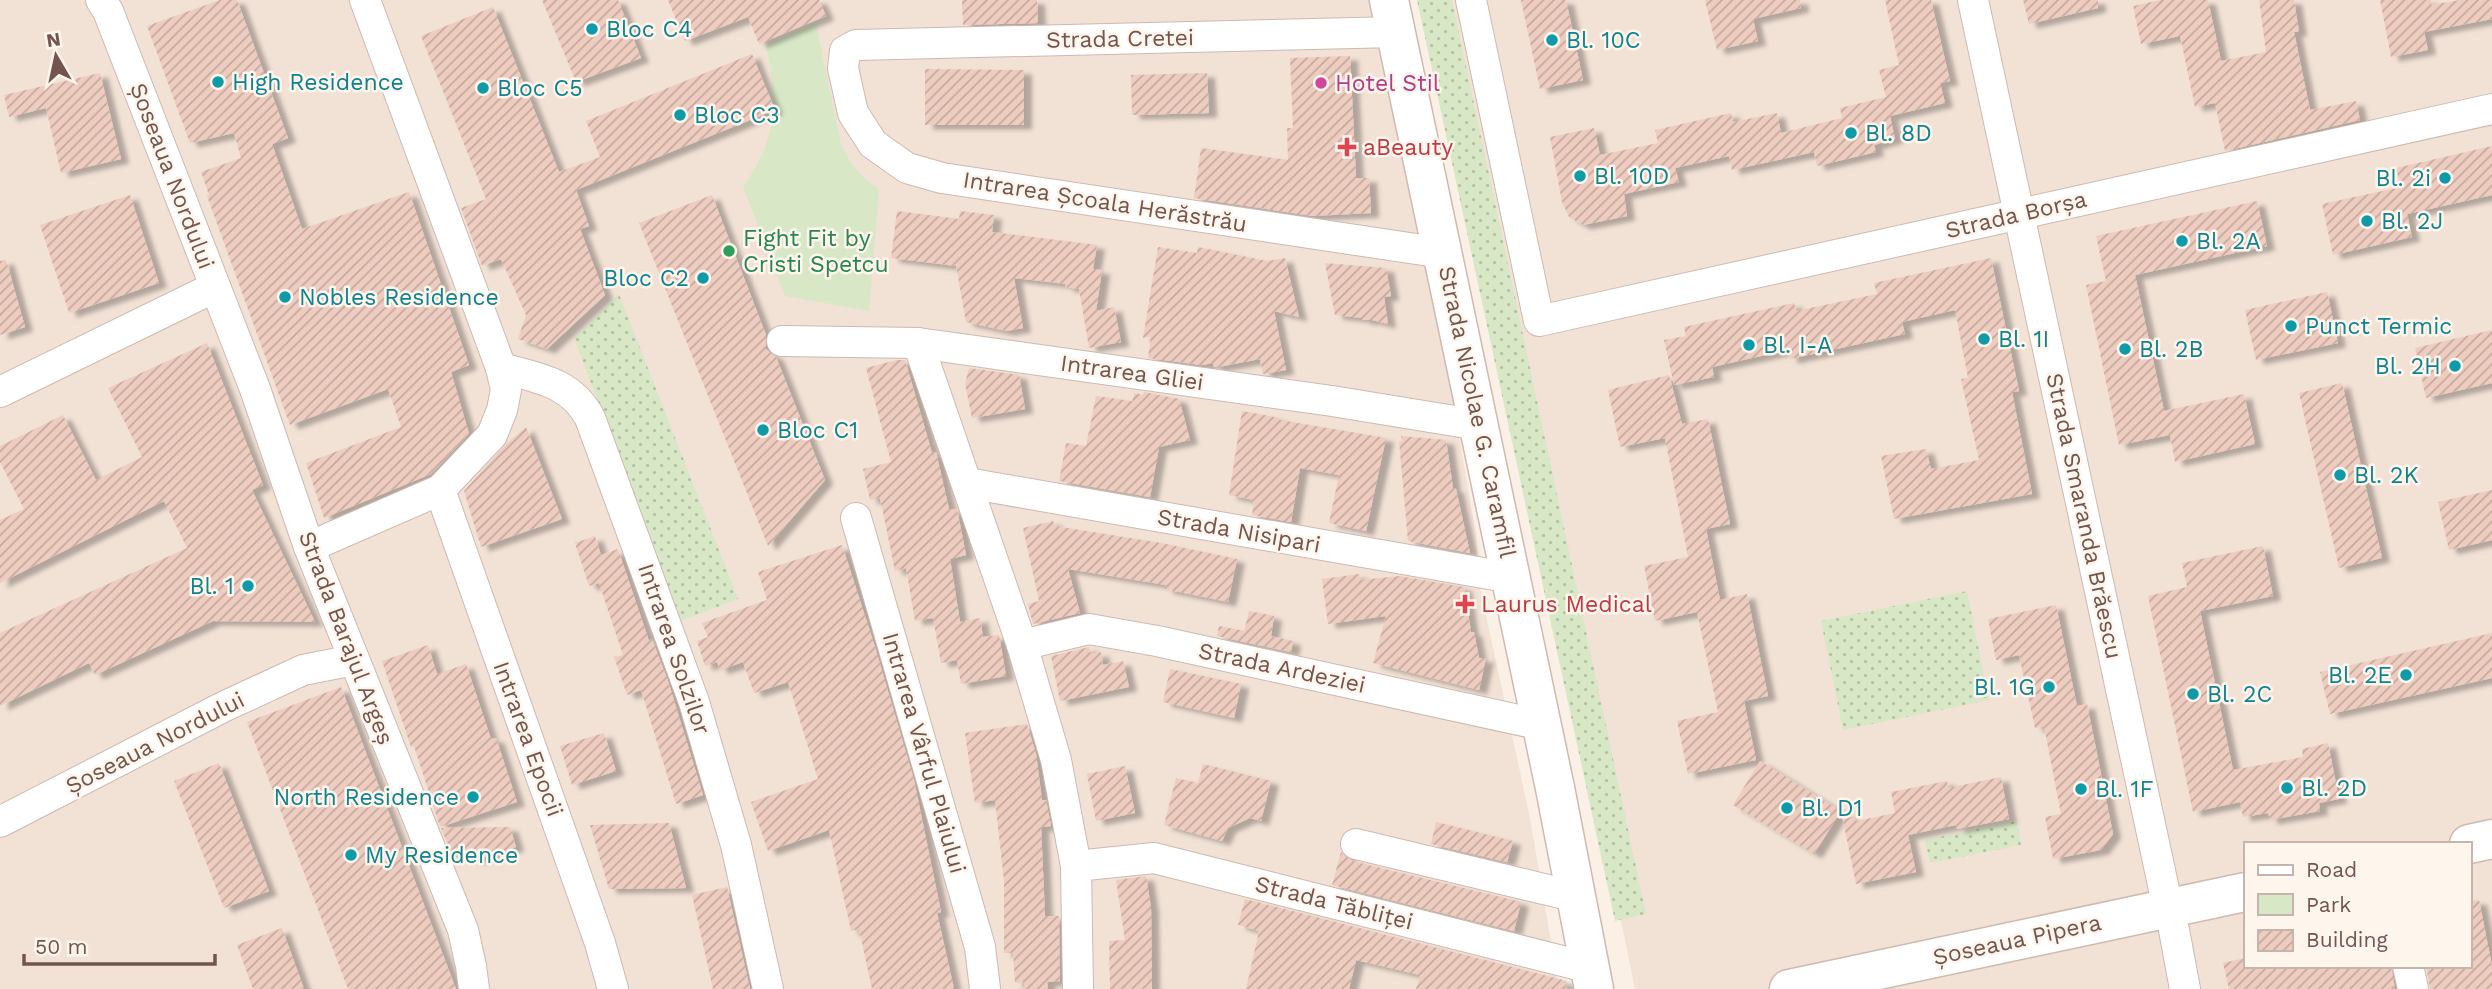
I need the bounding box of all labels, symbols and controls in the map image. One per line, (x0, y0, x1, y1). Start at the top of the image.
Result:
place label: Bloc C4 (606, 16, 692, 43)
north arrow (21, 21, 91, 91)
marker: Bloc C4 (584, 21, 600, 37)
street label: Strada Cretei (1046, 24, 1194, 54)
text: N (45, 27, 62, 52)
place label: Bl. 10C (1566, 27, 1641, 54)
marker: Bl. 10C (1544, 32, 1560, 48)
place label: High Residence (232, 69, 404, 96)
place label: Hotel Stil (1335, 70, 1440, 97)
marker: High Residence (210, 74, 226, 90)
place label: Bloc C5 (497, 75, 583, 102)
marker: Hotel Stil (1313, 75, 1329, 91)
street label: Șoseaua Nordului (124, 79, 220, 273)
marker: Bloc C5 (475, 80, 491, 96)
place label: Bloc C3 (694, 102, 780, 129)
marker: Bloc C3 (672, 107, 688, 123)
place label: Bl. 8D (1865, 120, 1932, 147)
marker: Bl. 8D (1843, 125, 1859, 141)
place label: aBeauty (1363, 134, 1453, 161)
marker: aBeauty (1337, 137, 1357, 157)
place label: Bl. 10D (1594, 163, 1669, 190)
place label: Bl. 2i (2375, 165, 2431, 192)
street label: Intrarea Școala Herăstrău (961, 166, 1249, 238)
marker: Bl. 10D (1572, 168, 1588, 184)
marker: Bl. 2i (2437, 170, 2453, 186)
street label: Strada Borșa (1943, 186, 2089, 244)
place label: Bl. 2J (2381, 208, 2443, 235)
marker: Bl. 2J (2359, 213, 2375, 229)
place label: Fight Fit by Cristi Spetcu (743, 225, 889, 278)
place label: Bl. 2A (2196, 228, 2261, 255)
marker: Bl. 2A (2174, 233, 2190, 249)
marker: Fight Fit by Cristi Spetcu (721, 243, 737, 259)
street label: Strada Nicolae G. Caramfil (1433, 264, 1521, 560)
place label: Bloc C2 (603, 265, 689, 292)
marker: Bloc C2 (695, 270, 711, 286)
place label: Nobles Residence (299, 284, 499, 311)
marker: Nobles Residence (277, 289, 293, 305)
place label: Punct Termic (2305, 313, 2452, 340)
marker: Punct Termic (2283, 318, 2299, 334)
place label: Bl. 1I (1998, 326, 2049, 353)
marker: Bl. 1I (1976, 331, 1992, 347)
place label: Bl. I-A (1763, 332, 1832, 359)
place label: Bl. 2B (2139, 336, 2203, 363)
marker: Bl. I-A (1741, 337, 1757, 353)
marker: Bl. 2B (2117, 341, 2133, 357)
street label: Intrarea Gliei (1059, 350, 1205, 396)
place label: Bl. 2H (2375, 353, 2441, 380)
marker: Bl. 2H (2447, 358, 2463, 374)
street label: Strada Smaranda Brăescu (2041, 371, 2127, 661)
place label: Bloc C1 (777, 417, 858, 444)
marker: Bloc C1 (755, 422, 771, 438)
place label: Bl. 2K (2354, 462, 2419, 489)
marker: Bl. 2K (2332, 467, 2348, 483)
street label: Strada Nisipari (1155, 503, 1323, 559)
street label: Strada Barajul Argeș (293, 527, 399, 749)
street label: Intrarea Solzilor (632, 560, 716, 738)
place label: Bl. 1 (189, 573, 234, 600)
marker: Bl. 1 (240, 578, 256, 594)
place label: Laurus Medical (1481, 591, 1652, 618)
marker: Laurus Medical (1455, 594, 1475, 614)
street label: Intrarea Vârful Plaiului (877, 629, 971, 877)
street label: Strada Ardeziei (1196, 637, 1368, 699)
street label: Intrarea Epocii (487, 658, 569, 820)
place label: Bl. 2E (2328, 662, 2392, 689)
marker: Bl. 2E (2398, 667, 2414, 683)
place label: Bl. 1G (1974, 674, 2035, 701)
marker: Bl. 1G (2041, 679, 2057, 695)
place label: Bl. 2C (2207, 681, 2272, 708)
street label: Șoseaua Nordului (61, 686, 249, 800)
marker: Bl. 2C (2185, 686, 2201, 702)
place label: Bl. 2D (2301, 775, 2367, 802)
place label: Bl. 1F (2095, 776, 2154, 803)
marker: Bl. 2D (2279, 780, 2295, 796)
marker: Bl. 1F (2073, 781, 2089, 797)
place label: North Residence (274, 784, 459, 811)
marker: North Residence (465, 789, 481, 805)
place label: Bl. D1 (1801, 795, 1863, 822)
marker: Bl. D1 (1779, 800, 1795, 816)
place label: My Residence (365, 842, 518, 869)
legend (2244, 842, 2471, 968)
marker: My Residence (343, 847, 359, 863)
text: Road (2306, 857, 2357, 882)
street label: Strada Tăbliței (1252, 870, 1416, 936)
text: Park (2306, 892, 2351, 917)
street label: Șoseaua Pipera (1930, 909, 2104, 971)
scale bar (24, 922, 215, 966)
text: Building (2306, 927, 2388, 952)
text: 50 m (35, 934, 87, 959)

